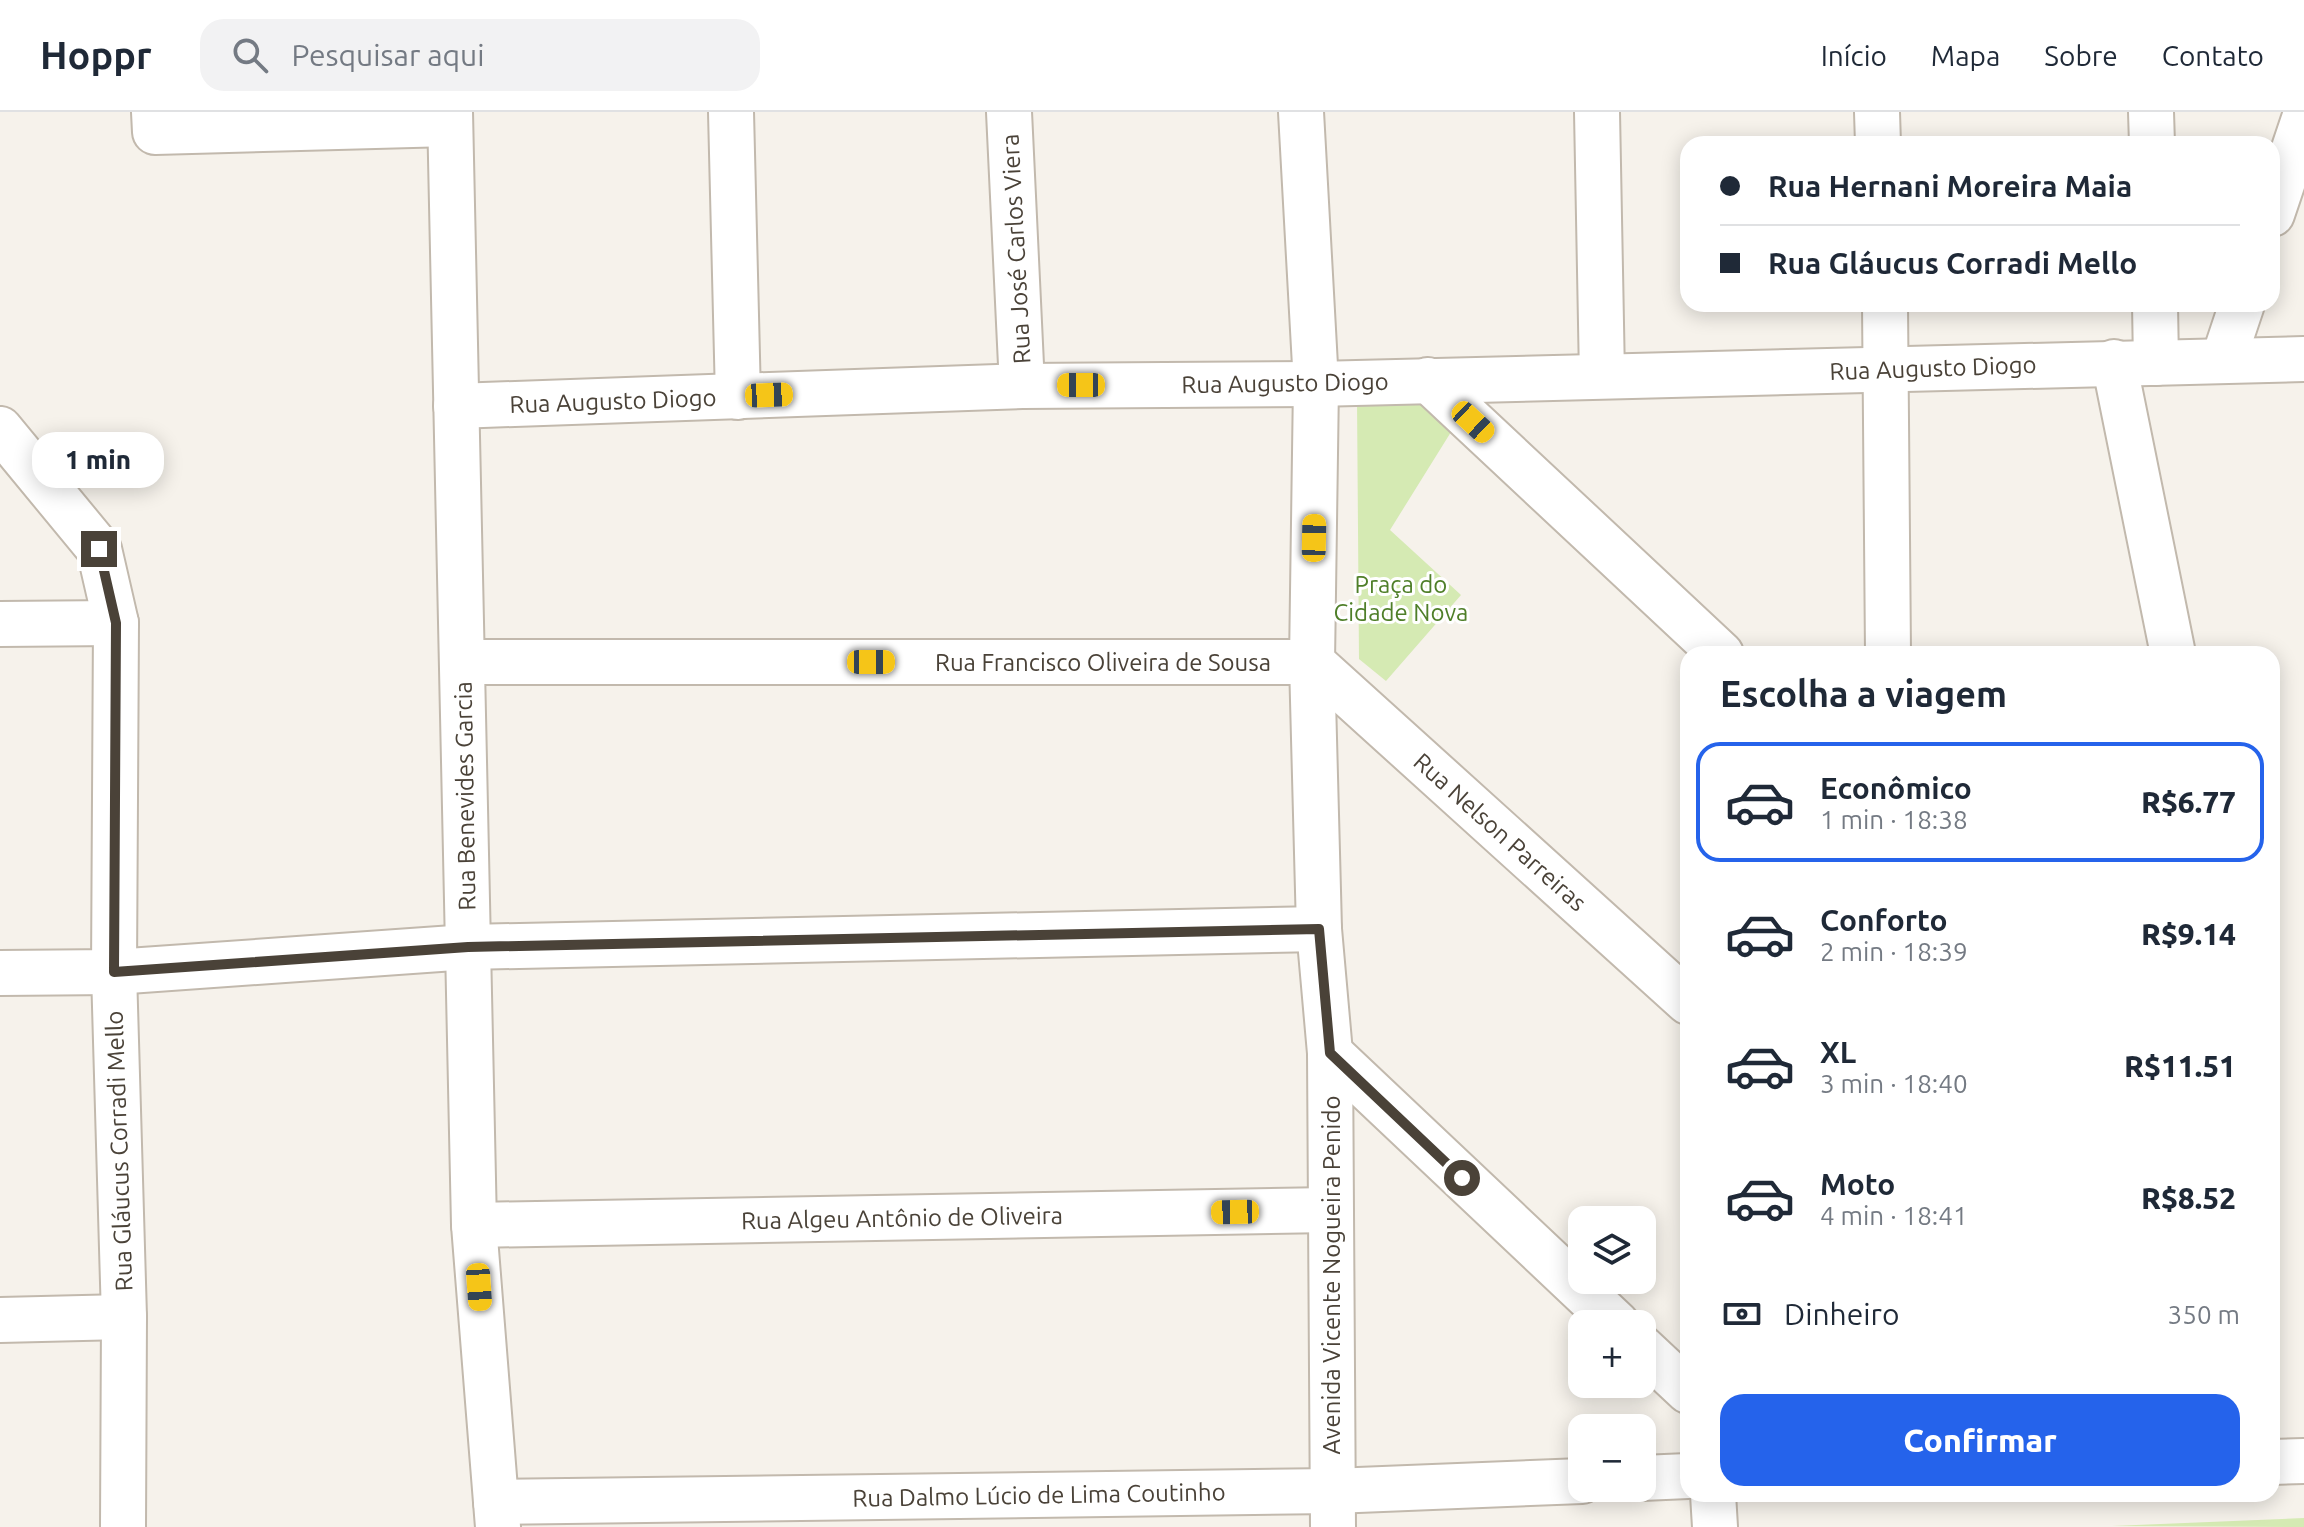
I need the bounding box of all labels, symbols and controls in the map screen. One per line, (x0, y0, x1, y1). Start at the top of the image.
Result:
search box (200, 19, 760, 91)
icon: search (228, 33, 272, 77)
text: Hoppr (40, 34, 152, 76)
text: Pesquisar aqui (292, 38, 485, 72)
text: Início (1821, 40, 1887, 71)
text: Mapa (1931, 40, 2000, 71)
text: Sobre (2044, 40, 2118, 71)
text: Contato (2162, 40, 2264, 71)
street label: Rua José Carlos Viera (996, 133, 1036, 365)
text: Rua Hernani Moreira Maia (1768, 169, 2132, 203)
text: Rua Gláucus Corradi Mello (1768, 246, 2137, 280)
street label: Rua Augusto Diogo (1829, 351, 2037, 385)
street label: Rua Augusto Diogo (1181, 368, 1389, 398)
car (1057, 373, 1105, 397)
car (745, 382, 793, 408)
street label: Rua Augusto Diogo (509, 384, 717, 418)
car (1447, 397, 1499, 447)
callout: 1 min (33, 433, 165, 489)
text: 1 min (65, 445, 131, 474)
car (1302, 514, 1326, 562)
route end (81, 531, 117, 567)
park label: Praça do Cidade Nova (1334, 571, 1468, 626)
street label: Rua Francisco Oliveira de Sousa (935, 649, 1271, 676)
car (847, 650, 895, 674)
text: Escolha a viagem (1720, 673, 2007, 714)
street label: Rua Benevides Garcia (450, 681, 480, 911)
street label: Rua Nelson Parreiras (1408, 748, 1592, 916)
icon: car (1724, 766, 1796, 838)
text: Econômico (1820, 771, 1972, 805)
text: R$6.77 (2141, 785, 2236, 819)
text: 1 min · 18:38 (1820, 805, 1968, 834)
icon: car (1724, 898, 1796, 970)
text: Conforto (1820, 903, 1948, 937)
text: R$9.14 (2141, 917, 2236, 951)
text: 2 min · 18:39 (1820, 937, 1968, 966)
street label: Rua Gláucus Corradi Mello (101, 1010, 137, 1292)
icon: car (1724, 1030, 1796, 1102)
text: XL (1820, 1035, 1856, 1069)
text: R$11.51 (2124, 1049, 2236, 1083)
text: 3 min · 18:40 (1820, 1069, 1968, 1098)
street label: Avenida Vicente Nogueira Penido (1318, 1095, 1345, 1455)
route start (1444, 1160, 1480, 1196)
icon: car (1724, 1162, 1796, 1234)
text: Moto (1820, 1167, 1895, 1201)
text: R$8.52 (2141, 1181, 2236, 1215)
car (1211, 1200, 1259, 1224)
text: 4 min · 18:41 (1820, 1201, 1968, 1230)
street label: Rua Algeu Antônio de Oliveira (741, 1202, 1063, 1234)
map controls (1568, 1206, 1656, 1502)
button: layers (1568, 1206, 1656, 1294)
car (465, 1262, 493, 1312)
icon: cash (1720, 1292, 1764, 1336)
text: Dinheiro (1784, 1297, 1899, 1331)
text: 350 m (2168, 1300, 2240, 1329)
button: + (1568, 1310, 1656, 1398)
button: Confirmar (1720, 1394, 2240, 1486)
button: − (1568, 1414, 1656, 1502)
street label: Rua Dalmo Lúcio de Lima Coutinho (852, 1478, 1226, 1512)

